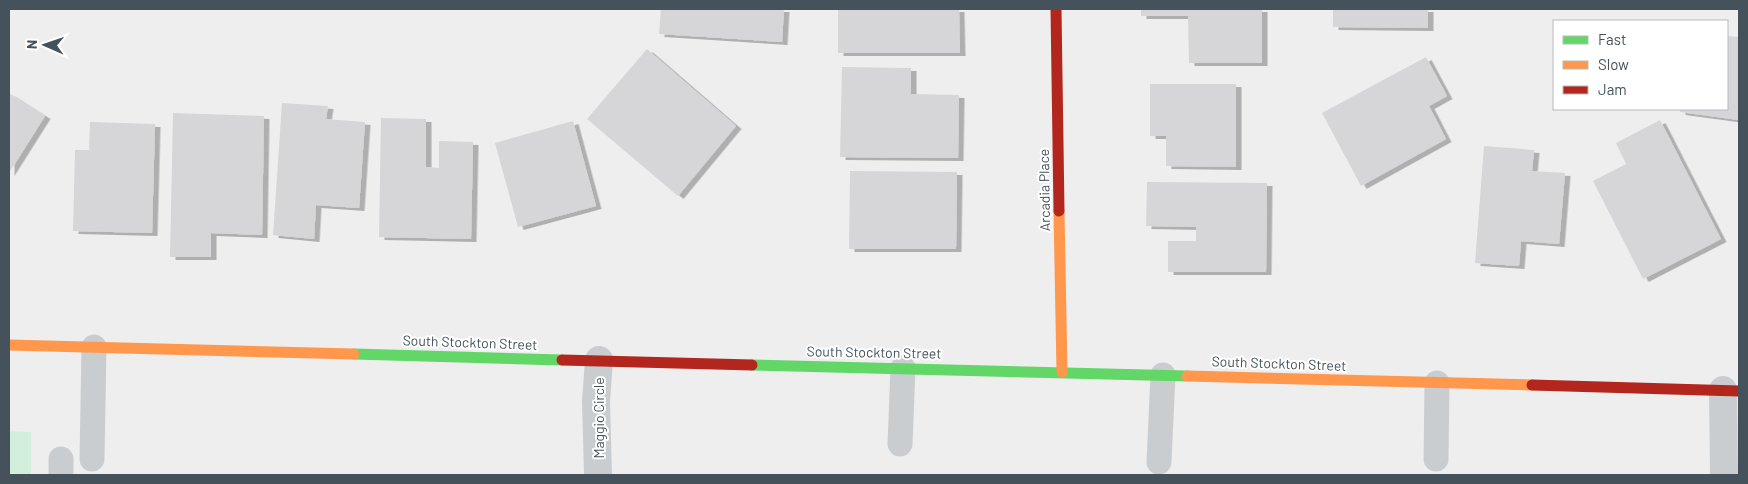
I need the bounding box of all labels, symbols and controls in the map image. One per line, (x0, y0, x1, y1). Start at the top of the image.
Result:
north arrow (20, 20, 70, 70)
legend (1553, 20, 1728, 110)
text: Fast (1598, 30, 1626, 48)
text: N (23, 40, 40, 49)
text: Slow (1598, 55, 1629, 73)
text: Jam (1598, 80, 1627, 98)
street label: Arcadia Place (1035, 149, 1053, 231)
street label: South Stockton Street (402, 331, 538, 353)
street label: South Stockton Street (806, 342, 942, 362)
street label: South Stockton Street (1211, 352, 1347, 374)
street label: Maggio Circle (590, 377, 607, 459)

